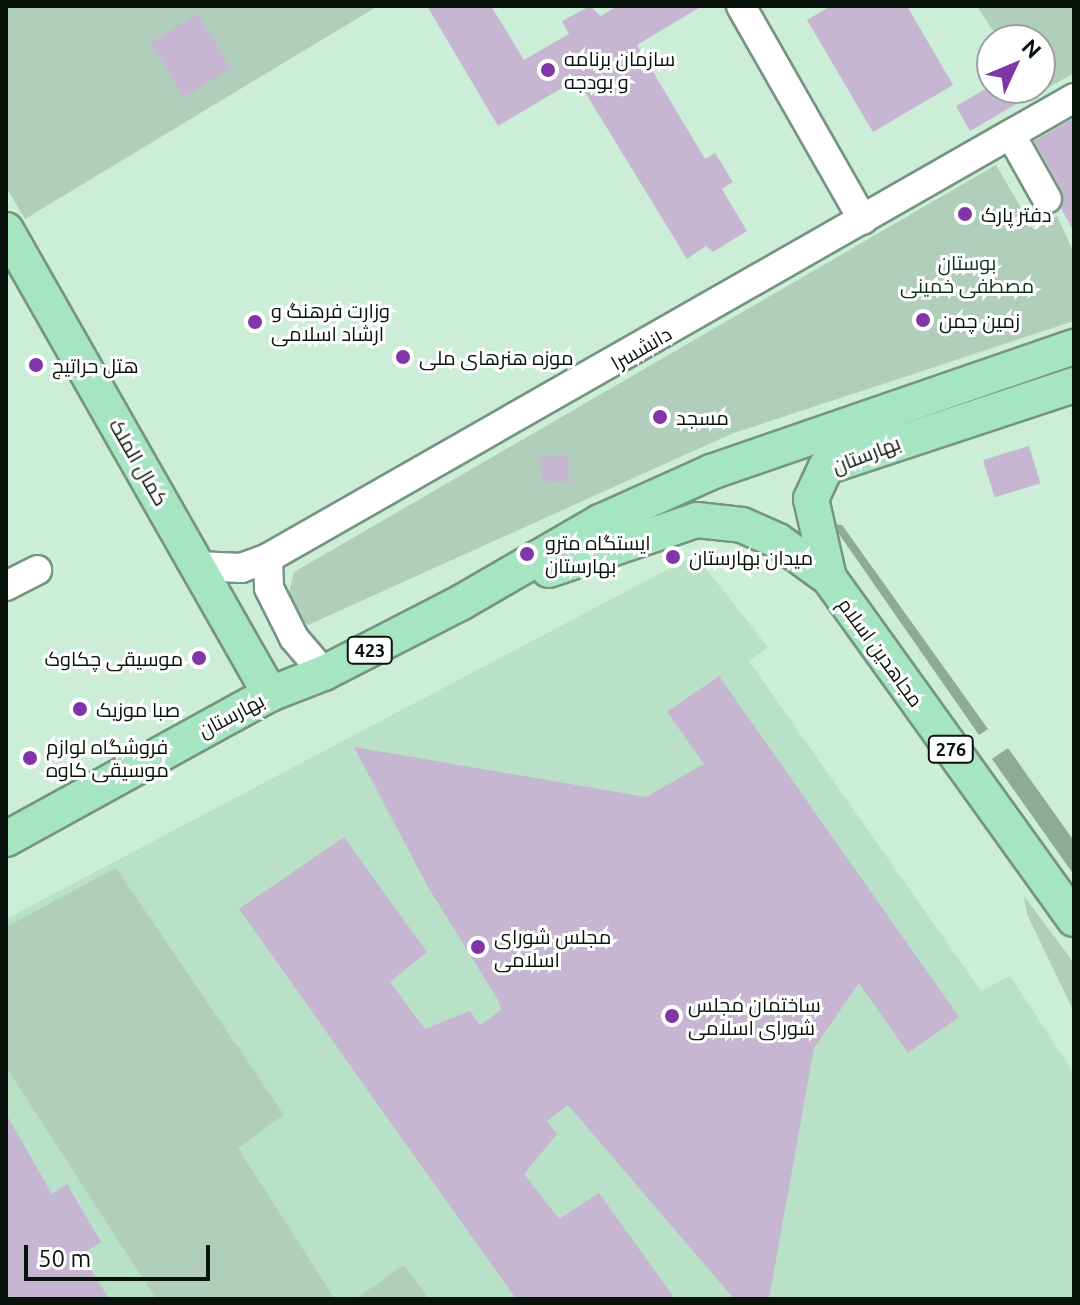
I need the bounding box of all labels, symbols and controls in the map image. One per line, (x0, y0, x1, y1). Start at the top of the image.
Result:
north arrow (976, 24, 1056, 104)
text: N (1017, 34, 1047, 63)
place label: سازمان برنامه و بودجه (564, 46, 675, 93)
marker: سازمان برنامه و بودجه (539, 61, 557, 79)
place label: دفتر پارک (981, 202, 1051, 226)
marker: دفتر پارک (956, 205, 974, 223)
park label: بوستان مصطفی خمینی (900, 250, 1034, 297)
place label: وزارت فرهنگ و ارشاد اسلامی (271, 298, 390, 345)
place label: زمین چمن (939, 308, 1020, 332)
marker: زمین چمن (914, 311, 932, 329)
marker: وزارت فرهنگ و ارشاد اسلامی (246, 313, 264, 331)
street label: دانشسرا (606, 321, 676, 375)
place label: موزه هنرهای ملی (419, 345, 574, 369)
marker: موزه هنرهای ملی (394, 348, 412, 366)
place label: هتل حراتیج (52, 353, 139, 377)
marker: هتل حراتیج (27, 356, 45, 374)
place label: مسجد (676, 405, 729, 429)
marker: مسجد (651, 408, 669, 426)
street label: کمال الملک (104, 414, 174, 510)
street label: بهارستان (828, 430, 904, 478)
place label: ایستگاه مترو بهارستان (545, 530, 651, 577)
marker: ایستگاه مترو بهارستان (516, 543, 538, 565)
place label: میدان بهارستان (689, 545, 813, 569)
marker: میدان بهارستان (664, 548, 682, 566)
street label: مجاهدین اسلام (833, 593, 929, 711)
road number: 423 (346, 636, 394, 664)
place label: موسیقی چکاوک (44, 646, 183, 670)
marker: موسیقی چکاوک (190, 649, 208, 667)
street label: بهارستان (194, 688, 268, 742)
place label: صبا موزیک (96, 697, 180, 721)
marker: صبا موزیک (71, 700, 89, 718)
place label: فروشگاه لوازم موسیقی کاوه (46, 734, 169, 781)
road number: 276 (927, 735, 975, 763)
marker: فروشگاه لوازم موسیقی کاوه (21, 749, 39, 767)
place label: مجلس شورای اسلامی (494, 924, 611, 971)
marker: مجلس شورای اسلامی (469, 938, 487, 956)
place label: ساختمان مجلس شورای اسلامی (688, 992, 821, 1039)
marker: ساختمان مجلس شورای اسلامی (663, 1007, 681, 1025)
scale bar (28, 1229, 214, 1279)
text: 50 m (38, 1245, 91, 1272)

